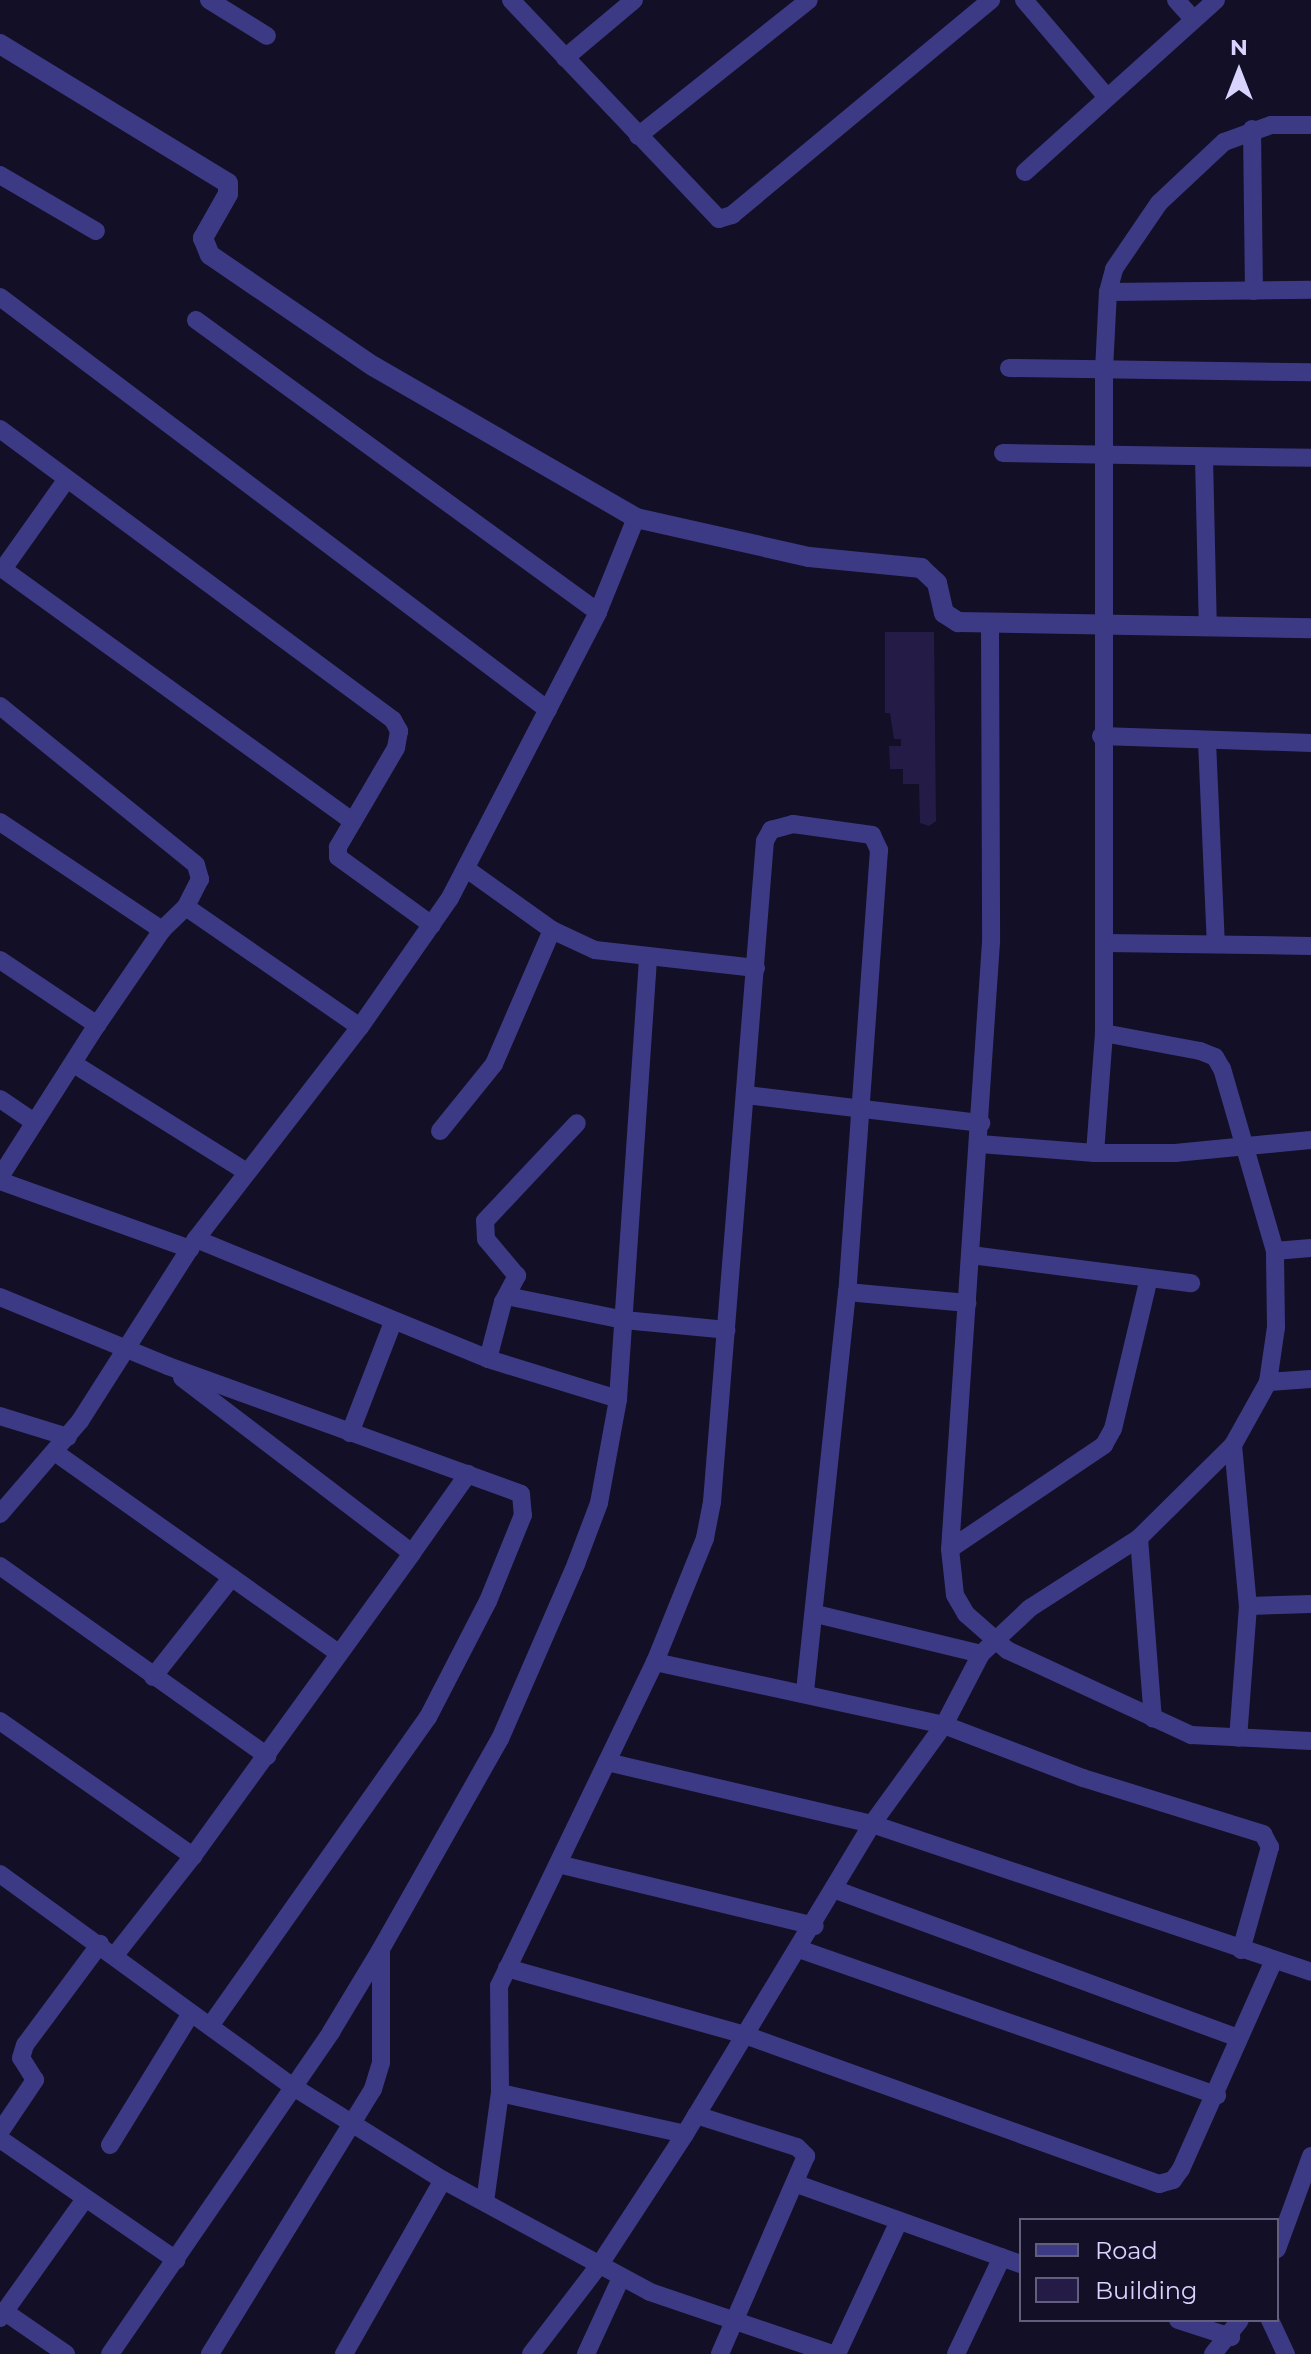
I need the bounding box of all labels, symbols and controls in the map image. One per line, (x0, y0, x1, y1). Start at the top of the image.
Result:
north arrow (1199, 32, 1279, 112)
text: N (1230, 34, 1248, 61)
legend (1019, 2218, 1279, 2322)
text: Road (1095, 2236, 1158, 2265)
text: Building (1095, 2276, 1198, 2305)

